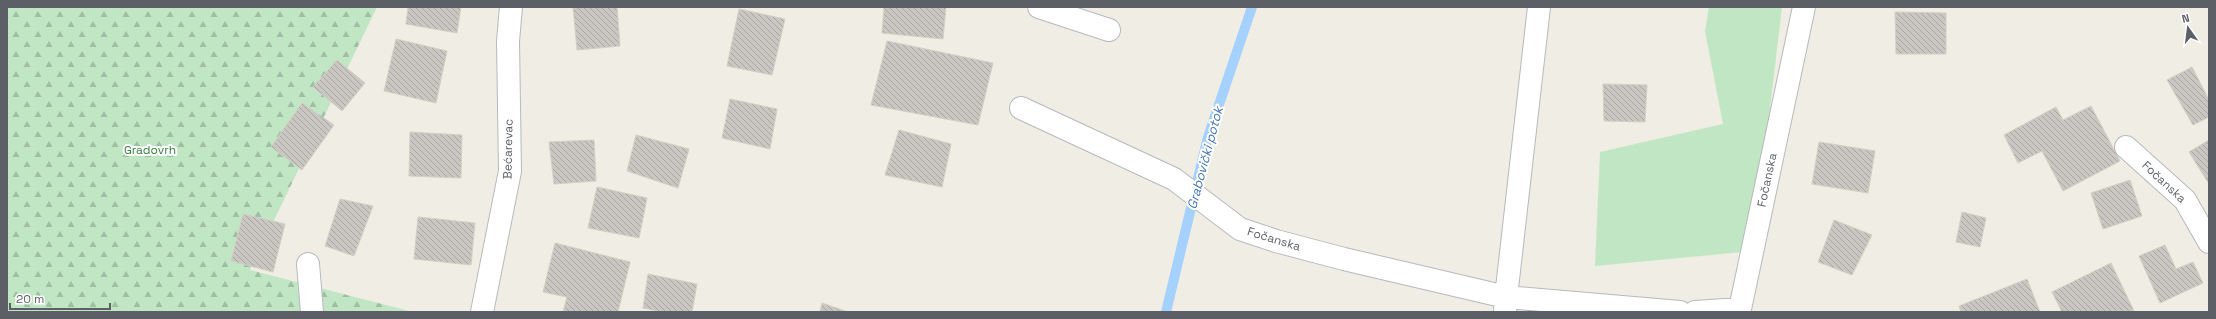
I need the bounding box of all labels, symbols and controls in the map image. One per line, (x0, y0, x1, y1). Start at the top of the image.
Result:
north arrow (2168, 8, 2208, 48)
text: N (2180, 11, 2191, 26)
water label: Grabovički potok (1183, 103, 1227, 211)
street label: Bećarevac (499, 119, 517, 179)
park label: Gradovrh (124, 142, 176, 158)
street label: Fočanska (1753, 151, 1781, 208)
street label: Fočanska (2139, 157, 2190, 207)
street label: Fočanska (1245, 223, 1303, 255)
scale bar (10, 285, 110, 311)
text: 20 m (16, 291, 44, 307)

